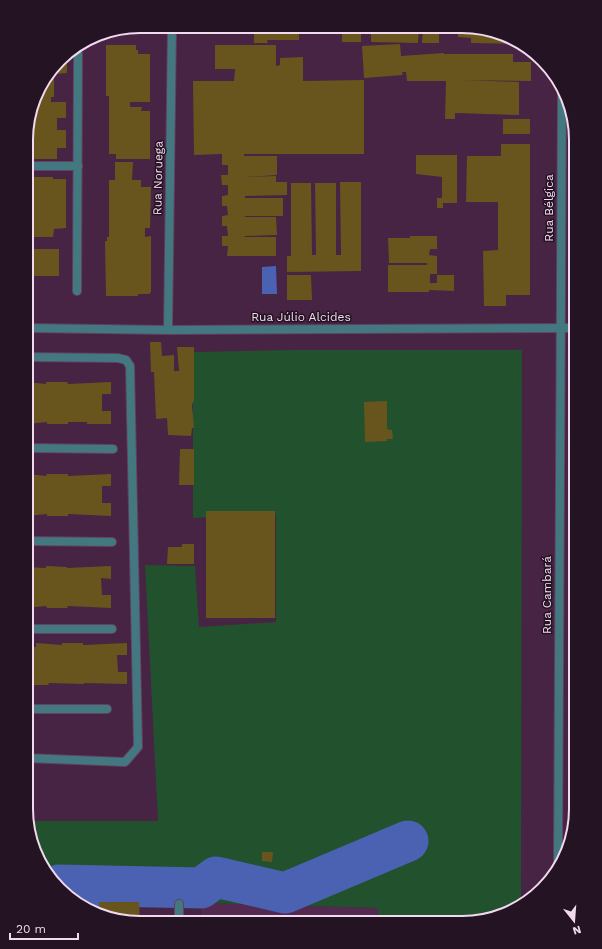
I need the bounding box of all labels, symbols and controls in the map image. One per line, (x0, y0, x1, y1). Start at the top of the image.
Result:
street label: Rua Noruega (150, 141, 166, 215)
street label: Rua Bélgica (542, 174, 556, 242)
street label: Rua Júlio Alcides (251, 310, 351, 324)
street label: Rua Cambará (540, 556, 554, 634)
north arrow (554, 901, 594, 941)
scale bar (10, 915, 78, 941)
text: 20 m (16, 922, 46, 936)
text: N (571, 923, 583, 937)

